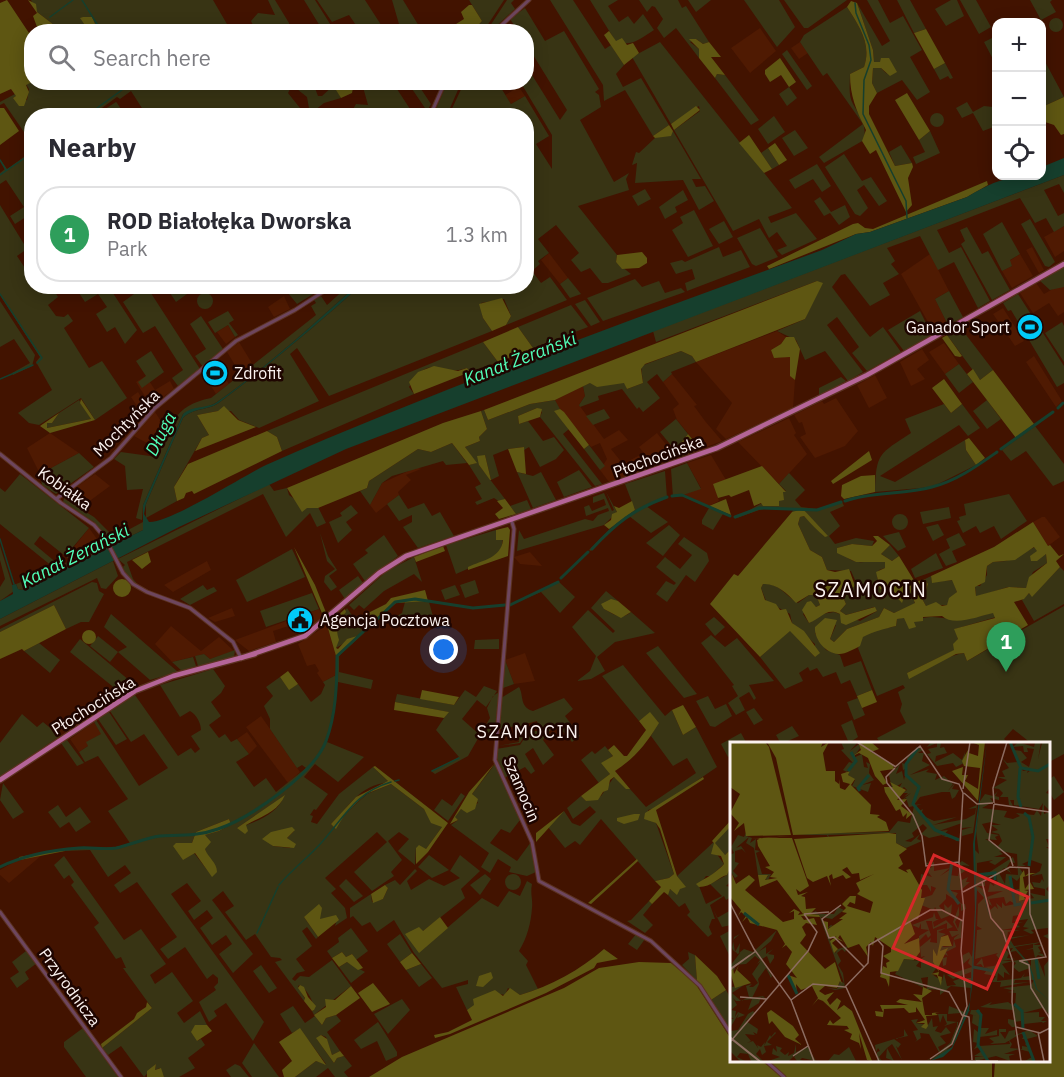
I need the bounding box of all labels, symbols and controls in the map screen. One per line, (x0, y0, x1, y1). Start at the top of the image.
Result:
map controls (992, 18, 1046, 180)
button: + (992, 18, 1046, 72)
search box (24, 24, 534, 90)
icon: search (45, 41, 78, 74)
text: Search here (93, 43, 211, 72)
button: − (992, 72, 1046, 126)
button: locate (992, 126, 1046, 180)
text: Nearby (48, 130, 136, 164)
text: ROD Białołęka Dworska (107, 206, 352, 235)
text: 1 (64, 221, 76, 248)
text: 1.3 km (446, 221, 508, 248)
text: Park (107, 235, 147, 262)
sports icon: Ganador Sport (1015, 312, 1045, 342)
place label: Ganador Sport (906, 317, 1010, 337)
water label: Kanał Żerański (460, 326, 580, 391)
sports icon: Zdrofit (200, 358, 230, 388)
place label: Zdrofit (234, 363, 282, 383)
street label: Mochtyńska (88, 385, 164, 461)
water label: Długa (140, 408, 181, 460)
street label: Płochocińska (610, 430, 706, 482)
street label: Kobiałka (34, 462, 96, 515)
water label: Kanał Żerański (16, 518, 133, 593)
district label: SZAMOCIN (815, 576, 928, 603)
public building icon: Agencja Pocztowa (285, 605, 315, 635)
place label: Agencja Pocztowa (320, 610, 450, 630)
pin: 1 (986, 622, 1026, 672)
your location (429, 635, 458, 664)
street label: Płochocińska (47, 671, 139, 739)
district label: SZAMOCIN (477, 720, 579, 743)
inset map (730, 742, 1049, 1062)
street label: Szamocin (499, 753, 545, 825)
street label: Przyrodnicza (35, 944, 105, 1030)

